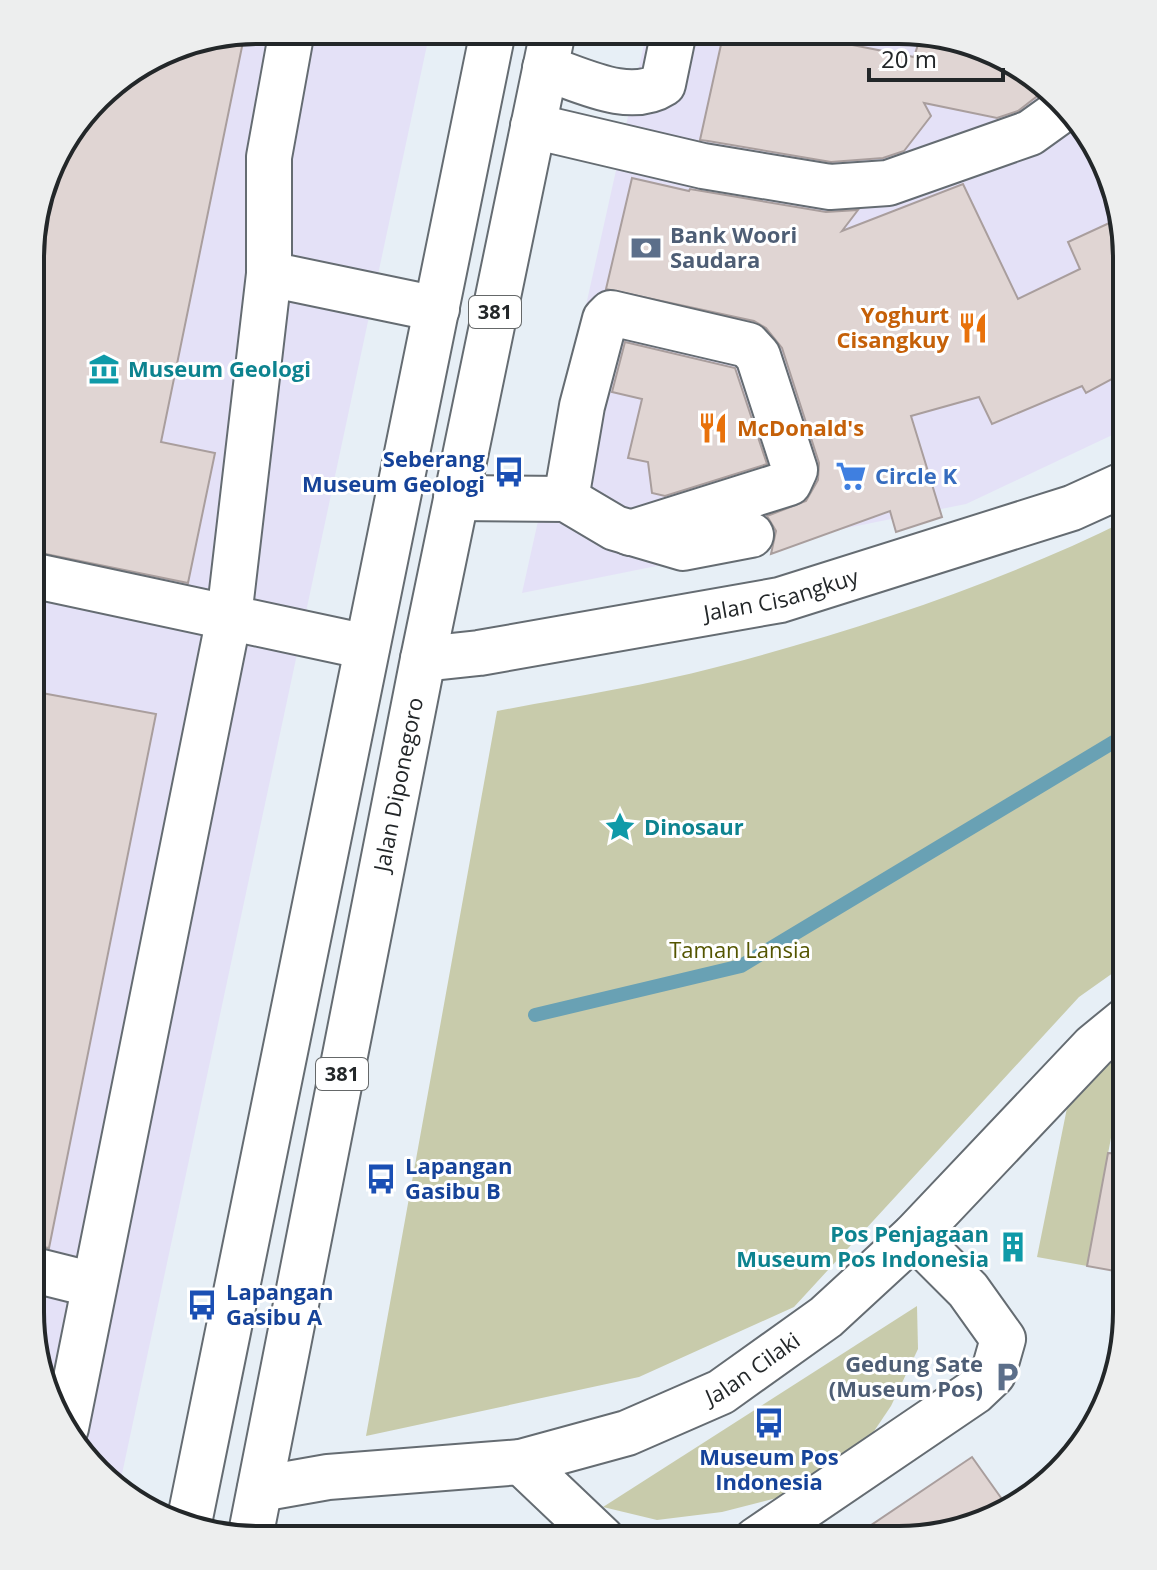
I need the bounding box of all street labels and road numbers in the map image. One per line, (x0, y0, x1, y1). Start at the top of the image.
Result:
road number: 381 (469, 296, 521, 328)
street label: Jalan Cisangkuy (699, 560, 863, 628)
street label: Jalan Diponegoro (365, 695, 429, 876)
road number: 381 (316, 1058, 368, 1090)
street label: Jalan Cilaki (698, 1325, 805, 1412)

